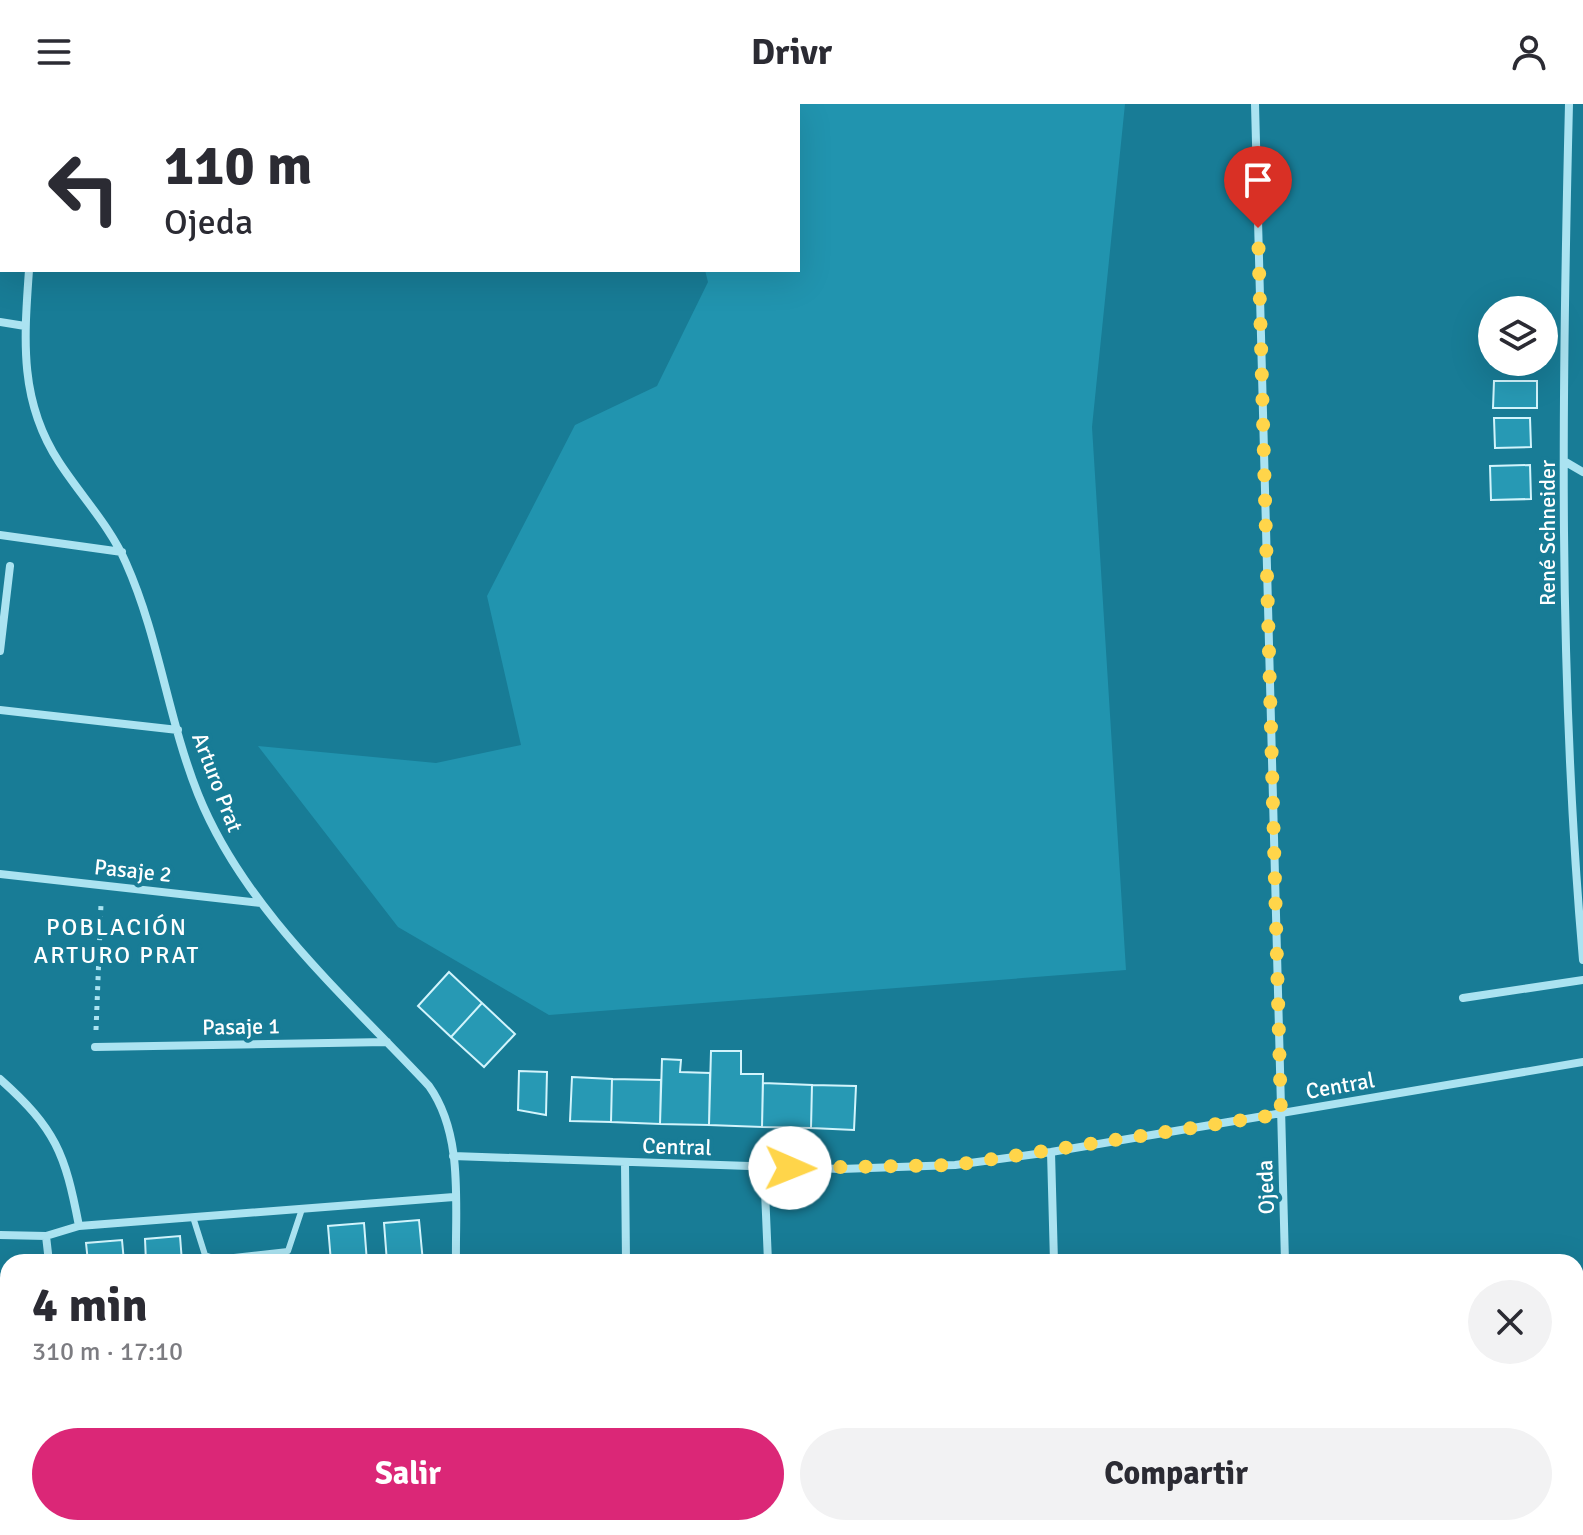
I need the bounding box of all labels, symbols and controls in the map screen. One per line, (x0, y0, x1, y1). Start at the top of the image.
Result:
icon: menu (32, 30, 76, 74)
text: Drivr (751, 30, 832, 75)
icon: person (1507, 30, 1551, 74)
text: 110 m (164, 131, 312, 200)
icon: left (32, 136, 136, 240)
pin (1224, 146, 1292, 228)
icon: arrive (1236, 158, 1280, 202)
text: Ojeda (164, 200, 253, 245)
map controls (1478, 296, 1558, 376)
button: layers (1478, 296, 1558, 376)
street label: René Schneider (1534, 460, 1561, 606)
street label: Arturo Prat (186, 729, 249, 836)
street label: Pasaje 2 (93, 853, 173, 888)
district label: POBLACIÓN ARTURO PRAT (34, 912, 200, 970)
street label: Pasaje 1 (202, 1012, 280, 1041)
street label: Central (1304, 1066, 1377, 1105)
position arrow (748, 1126, 832, 1210)
street label: Central (642, 1132, 712, 1161)
street label: Ojeda (1251, 1159, 1280, 1215)
text: 4 min (32, 1276, 148, 1335)
button: close (1468, 1280, 1552, 1364)
text: 310 m · 17:10 (32, 1336, 183, 1368)
button: Salir (32, 1428, 784, 1520)
button: Compartir (800, 1428, 1552, 1520)

